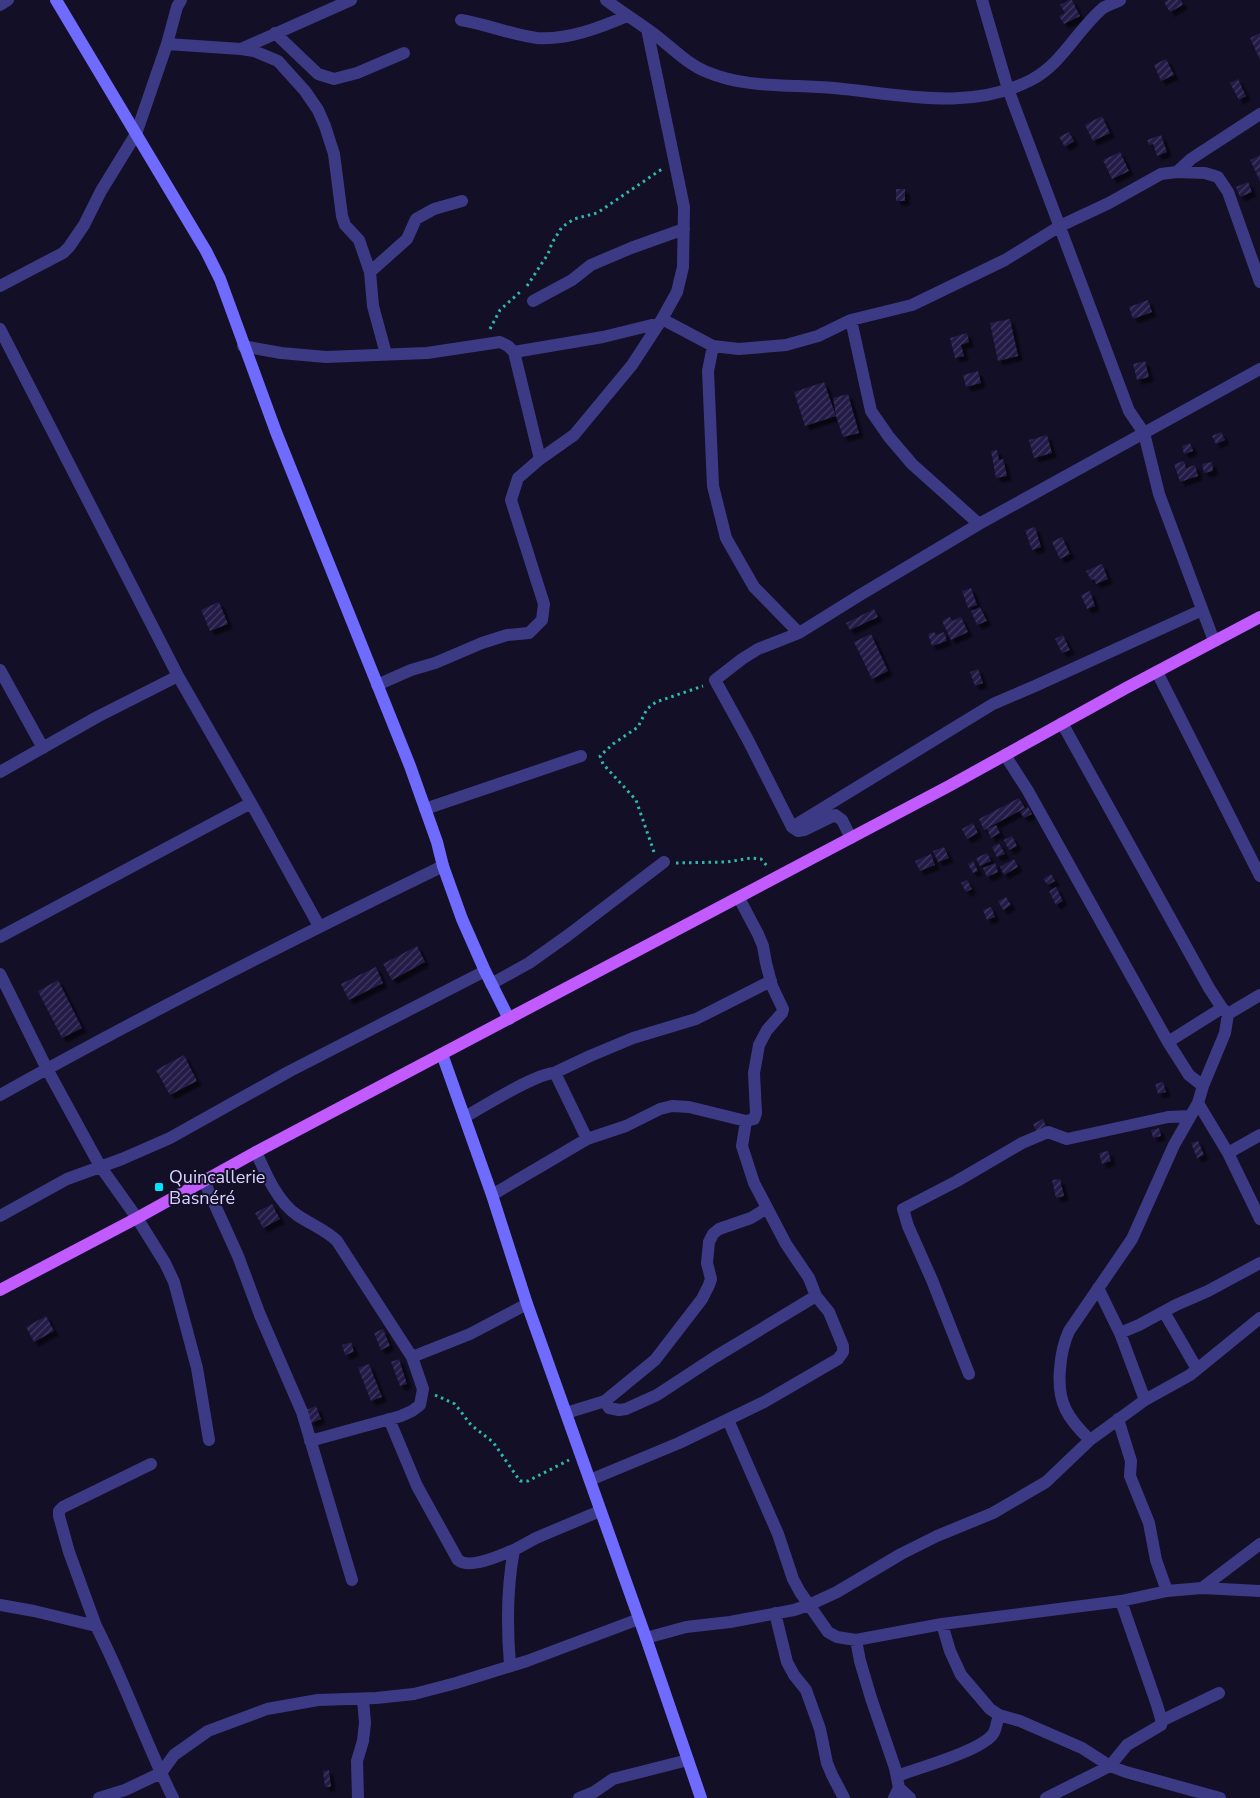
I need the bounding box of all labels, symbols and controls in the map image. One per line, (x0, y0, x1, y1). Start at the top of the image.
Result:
place label: Quincallerie Basnéré (169, 1165, 265, 1210)
marker: Quincallerie Basnéré (153, 1181, 165, 1193)

